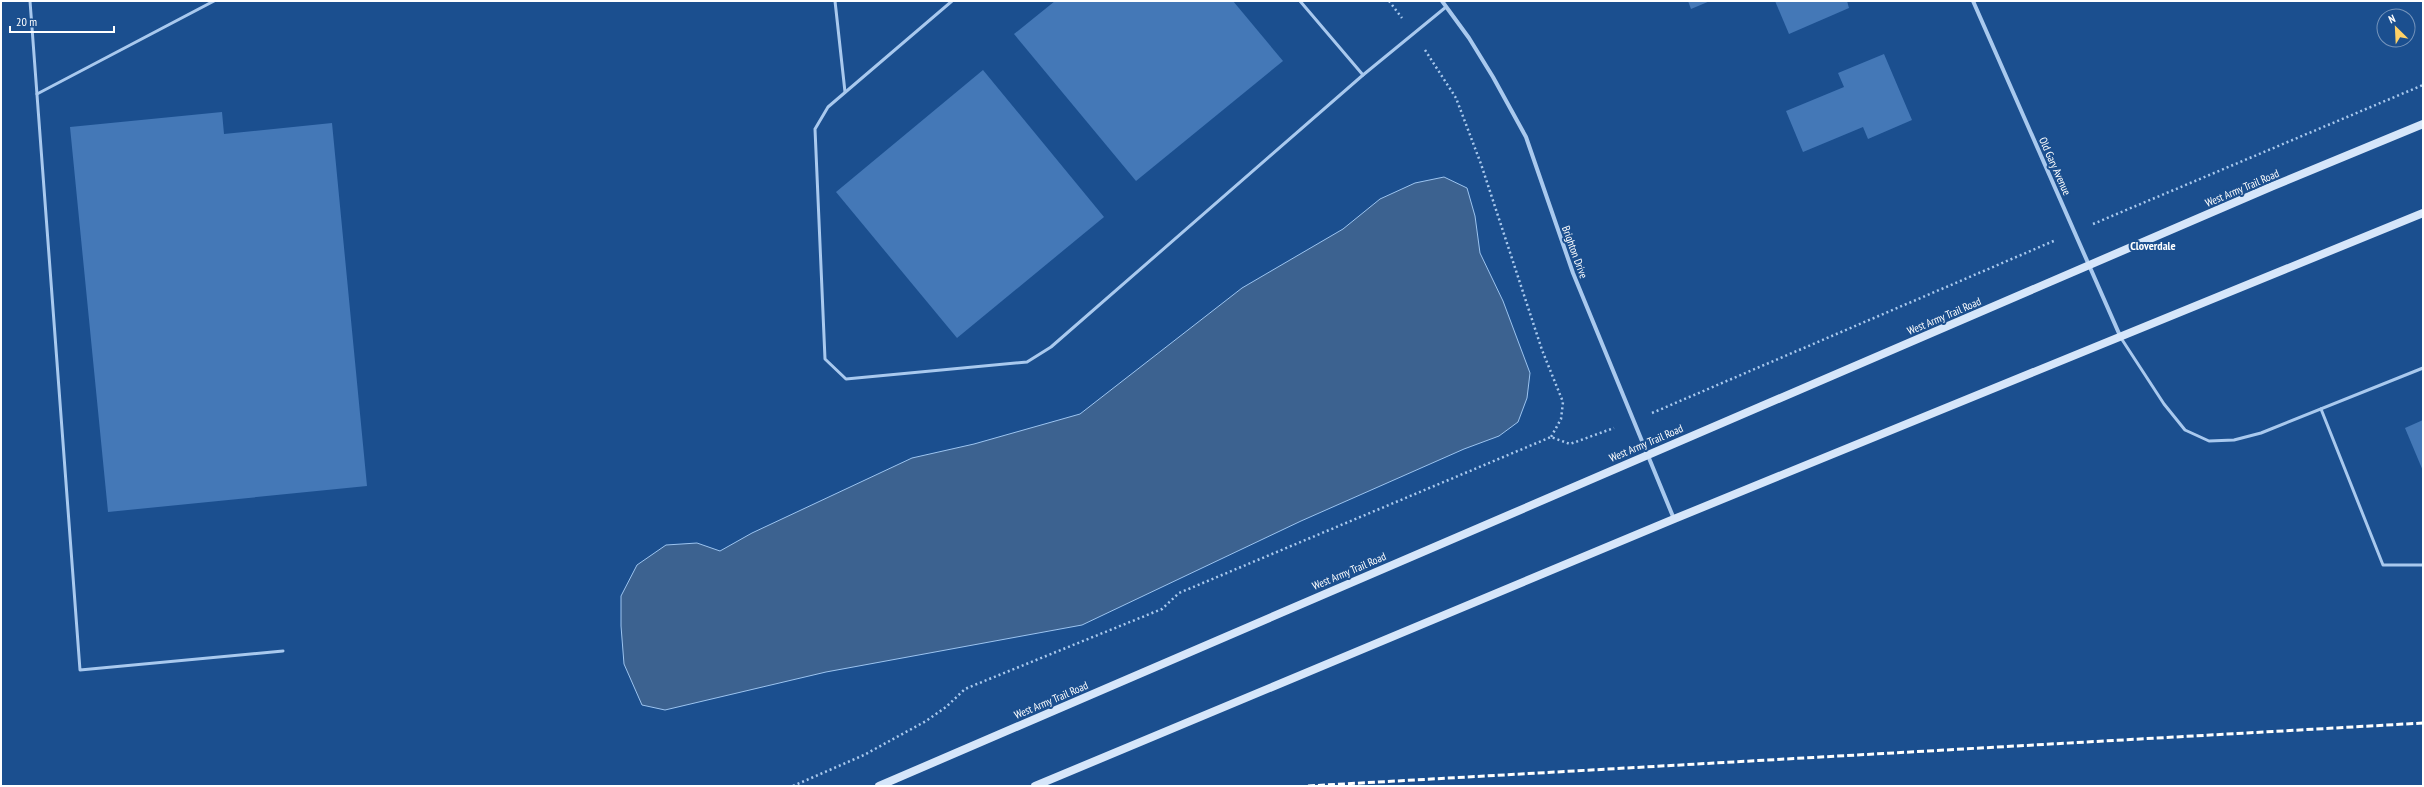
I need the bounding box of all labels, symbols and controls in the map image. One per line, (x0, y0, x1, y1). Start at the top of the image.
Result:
scale bar (10, 8, 114, 34)
north arrow (2376, 8, 2416, 48)
text: N (2386, 11, 2398, 26)
text: 20 m (16, 14, 37, 29)
street label: Old Gary Avenue (2036, 135, 2074, 198)
street label: West Army Trail Road (2203, 166, 2281, 210)
street label: Brighton Drive (1559, 224, 1591, 281)
district label: Cloverdale (2130, 238, 2176, 253)
street label: West Army Trail Road (1905, 294, 1983, 338)
street label: West Army Trail Road (1607, 421, 1685, 465)
street label: West Army Trail Road (1310, 549, 1388, 593)
street label: West Army Trail Road (1012, 678, 1090, 722)

